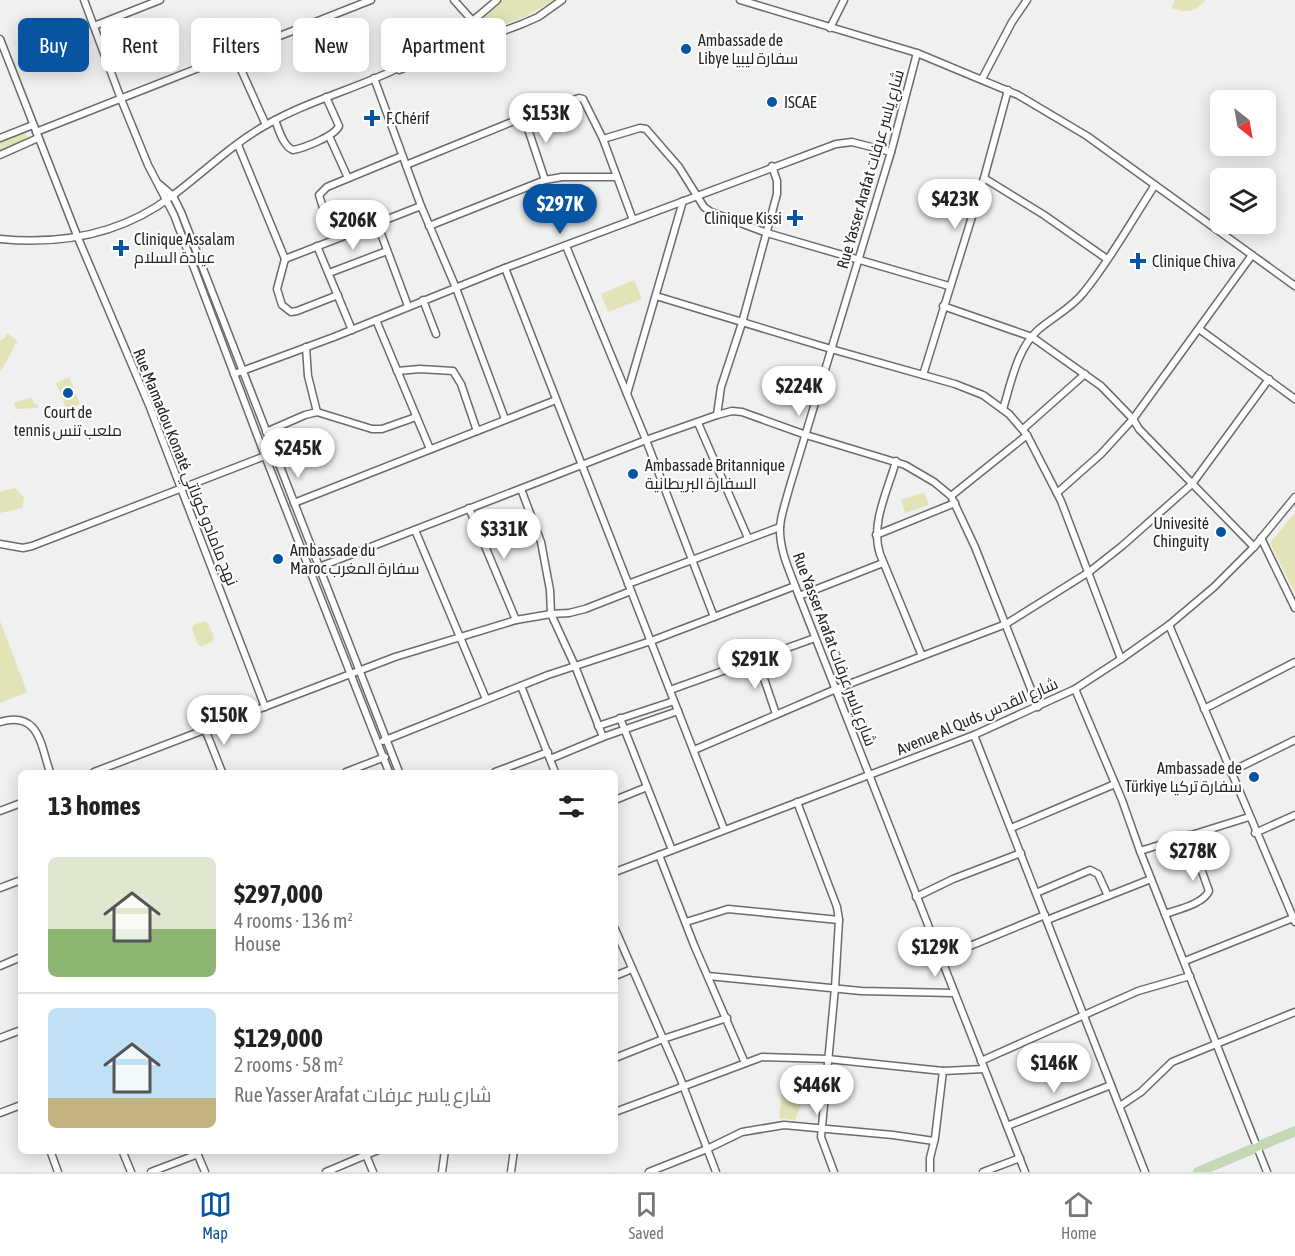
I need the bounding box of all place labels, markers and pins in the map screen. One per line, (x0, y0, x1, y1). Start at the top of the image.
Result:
place label: Ambassade de Libye سفارة ليبيا (698, 31, 798, 68)
marker: Ambassade de Libye سفارة ليبيا (679, 42, 693, 56)
pin: $153K (504, 93, 588, 144)
place label: ISCAE (784, 93, 817, 111)
marker: ISCAE (765, 95, 779, 109)
marker: F.Chérif (363, 109, 381, 127)
place label: F.Chérif (386, 109, 430, 127)
pin: $423K (913, 179, 997, 230)
pin: $297K (518, 184, 602, 235)
pin: $206K (311, 200, 395, 251)
place label: Clinique Kissi (704, 209, 782, 228)
marker: Clinique Kissi (786, 209, 804, 227)
place label: Clinique Assalam عيادة السلام (134, 230, 235, 269)
marker: Clinique Assalam عيادة السلام (112, 239, 130, 257)
marker: Clinique Chiva (1129, 252, 1147, 270)
place label: Clinique Chiva (1152, 252, 1236, 271)
pin: $224K (757, 366, 841, 417)
marker: Court de tennis ملعب تنس (61, 386, 75, 400)
place label: Court de tennis ملعب تنس (14, 403, 122, 441)
pin: $245K (256, 428, 340, 479)
place label: Ambassade Britannique السفارة البريطانية (645, 456, 785, 493)
marker: Ambassade Britannique السفارة البريطانية (626, 467, 640, 481)
pin: $331K (462, 509, 546, 560)
place label: Univesité Chinguity (1153, 514, 1209, 551)
marker: Univesité Chinguity (1214, 525, 1228, 539)
place label: Ambassade du Maroc سفارة المغرب (290, 541, 420, 578)
marker: Ambassade du Maroc سفارة المغرب (271, 552, 285, 566)
pin: $291K (713, 639, 797, 690)
pin: $150K (182, 695, 266, 746)
place label: Ambassade de Türkiye سفارة تركيا (1125, 759, 1242, 796)
marker: Ambassade de Türkiye سفارة تركيا (1247, 770, 1261, 784)
pin: $278K (1151, 831, 1235, 882)
pin: $129K (893, 927, 977, 978)
pin: $146K (1012, 1043, 1096, 1094)
pin: $446K (775, 1065, 859, 1116)

